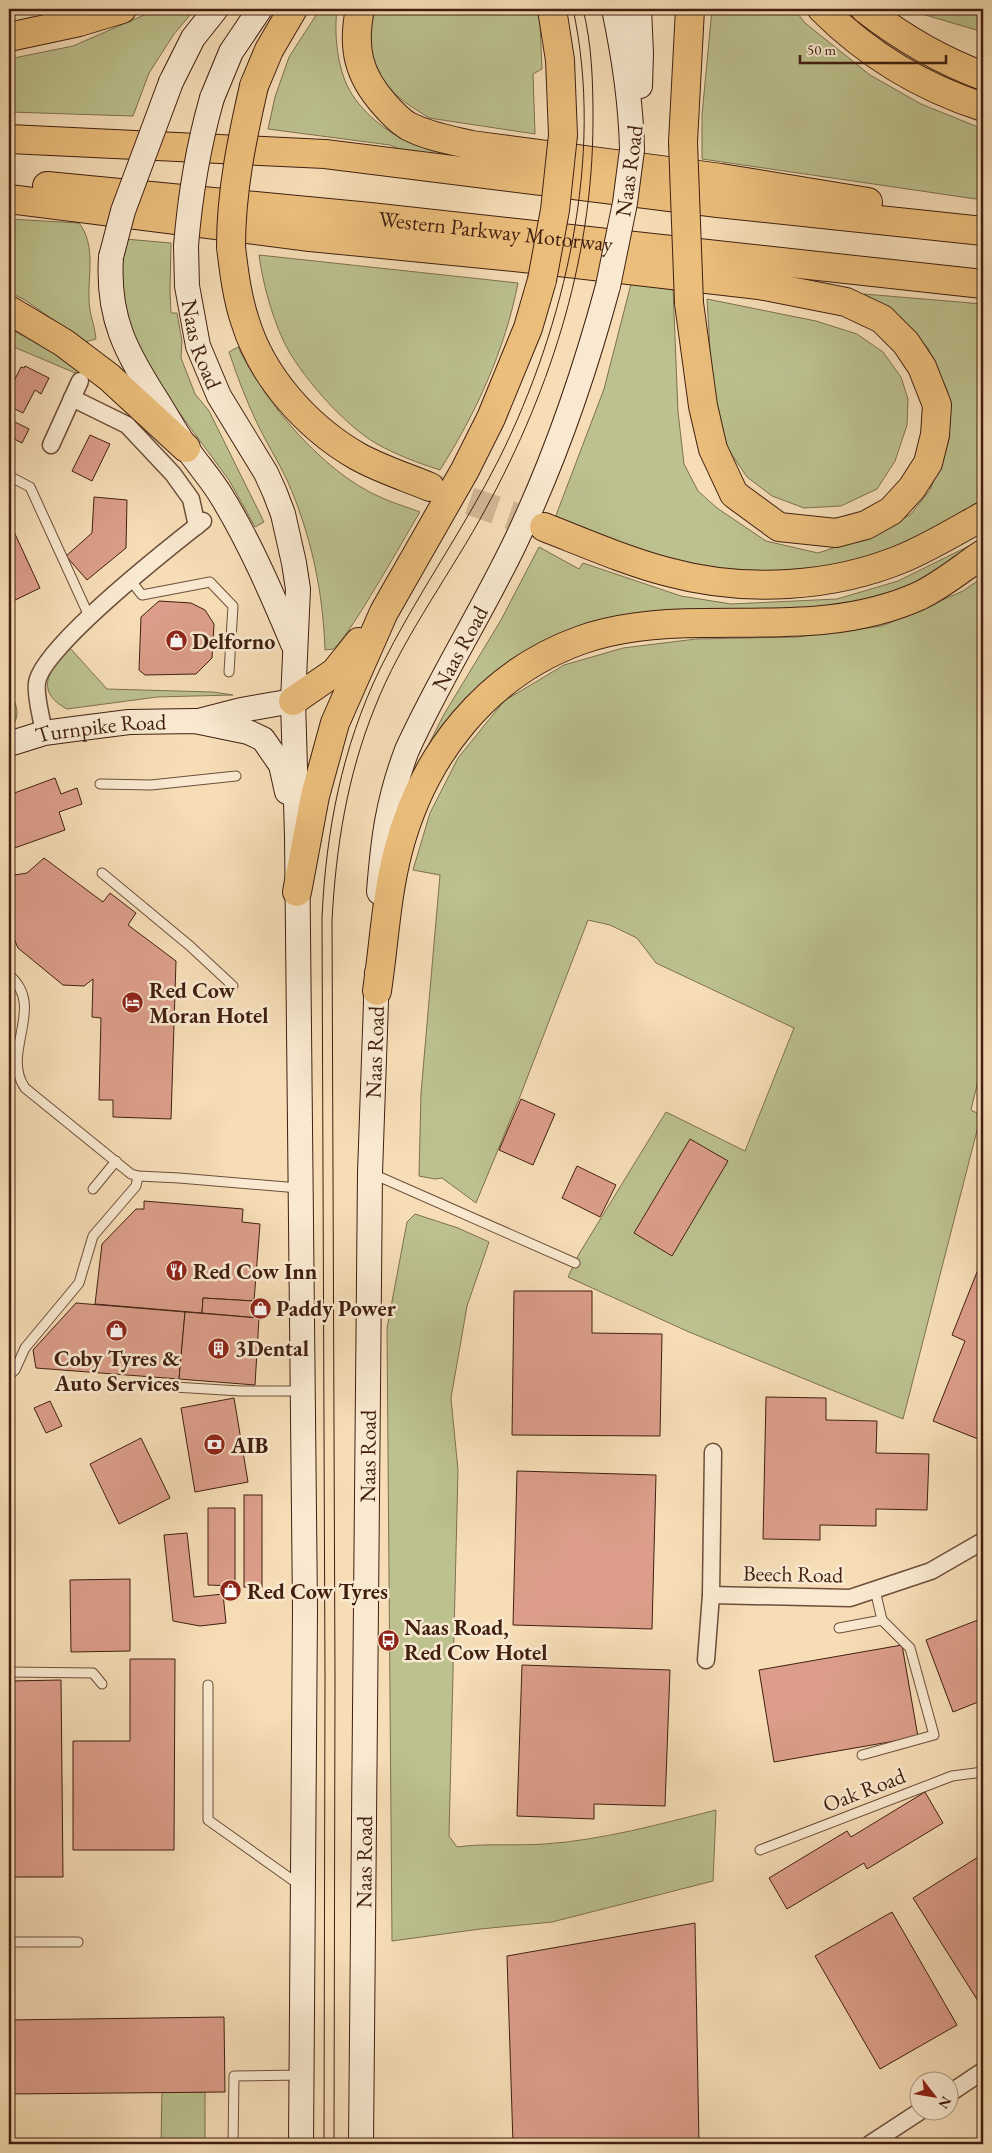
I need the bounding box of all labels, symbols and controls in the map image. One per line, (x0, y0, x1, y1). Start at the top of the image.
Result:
scale bar (800, 32, 946, 64)
text: 50 m (807, 40, 836, 59)
street label: Naas Road (608, 122, 650, 219)
street label: Western Parkway Motorway (377, 204, 615, 258)
street label: Naas Road (175, 297, 229, 394)
street label: Naas Road (425, 600, 495, 696)
place label: Delforno (192, 627, 275, 656)
shop icon: Delforno (164, 629, 188, 653)
street label: Turnpike Road (32, 707, 167, 749)
place label: Red Cow Moran Hotel (149, 976, 268, 1030)
hotel icon: Red Cow Moran Hotel (121, 991, 145, 1015)
street label: Naas Road (358, 1004, 390, 1099)
place label: Red Cow Inn (193, 1257, 318, 1286)
restaurant icon: Red Cow Inn (165, 1259, 189, 1283)
place label: Paddy Power (276, 1294, 397, 1323)
shop icon: Paddy Power (248, 1296, 272, 1320)
shop icon: Coby Tyres & Auto Services (105, 1319, 129, 1343)
place label: 3Dental (235, 1334, 309, 1363)
building icon: 3Dental (207, 1336, 231, 1360)
place label: Coby Tyres & Auto Services (54, 1344, 180, 1398)
street label: Naas Road (352, 1409, 382, 1502)
place label: AIB (230, 1431, 269, 1460)
bank icon: AIB (203, 1433, 227, 1457)
street label: Beech Road (743, 1559, 844, 1589)
place label: Red Cow Tyres (247, 1577, 388, 1606)
shop icon: Red Cow Tyres (219, 1579, 243, 1603)
place label: Naas Road, Red Cow Hotel (404, 1613, 548, 1667)
bus stop icon: Naas Road, Red Cow Hotel (376, 1628, 400, 1652)
street label: Oak Road (818, 1761, 910, 1819)
street label: Naas Road (349, 1815, 379, 1908)
north arrow (910, 2070, 960, 2120)
text: N (934, 2093, 956, 2113)

